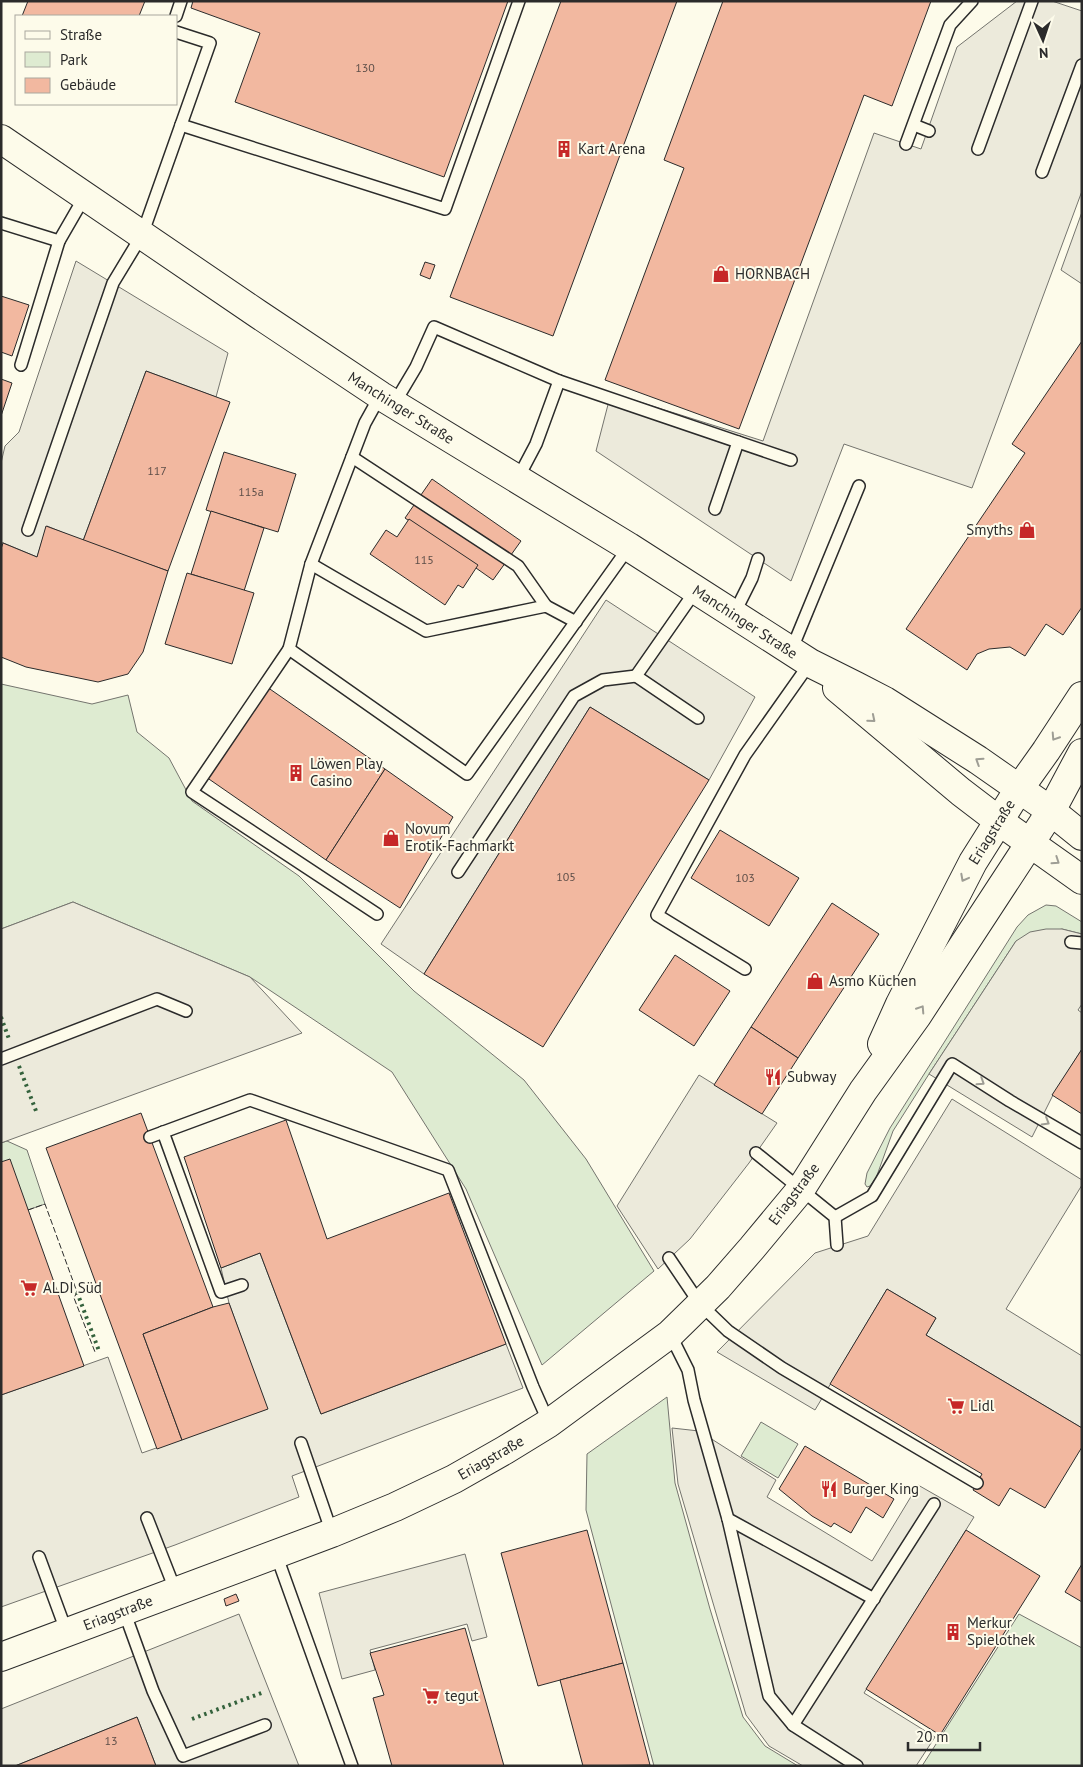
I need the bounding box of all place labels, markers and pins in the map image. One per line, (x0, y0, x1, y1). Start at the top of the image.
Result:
building icon: Kart Arena (554, 139, 574, 159)
place label: Kart Arena (578, 139, 645, 158)
shop icon: HORNBACH (711, 264, 731, 284)
place label: HORNBACH (735, 264, 810, 283)
place label: Smyths (966, 520, 1013, 539)
shop icon: Smyths (1017, 520, 1037, 540)
place label: Löwen Play Casino (310, 754, 383, 790)
building icon: Löwen Play Casino (286, 763, 306, 783)
place label: Novum Erotik-Fachmarkt (405, 819, 514, 855)
shop icon: Novum Erotik-Fachmarkt (381, 828, 401, 848)
shop icon: Asmo Küchen (805, 971, 825, 991)
place label: Asmo Küchen (829, 971, 916, 990)
restaurant icon: Subway (763, 1067, 783, 1087)
place label: Subway (787, 1067, 836, 1086)
supermarket icon: ALDI Süd (19, 1278, 39, 1298)
place label: ALDI Süd (43, 1278, 102, 1297)
supermarket icon: Lidl (946, 1396, 966, 1416)
place label: Lidl (970, 1396, 995, 1415)
restaurant icon: Burger King (819, 1479, 839, 1499)
place label: Burger King (843, 1479, 919, 1498)
place label: Merkur Spielothek (967, 1613, 1036, 1649)
building icon: Merkur Spielothek (943, 1622, 963, 1642)
supermarket icon: tegut (421, 1686, 441, 1706)
place label: tegut (445, 1686, 479, 1705)

